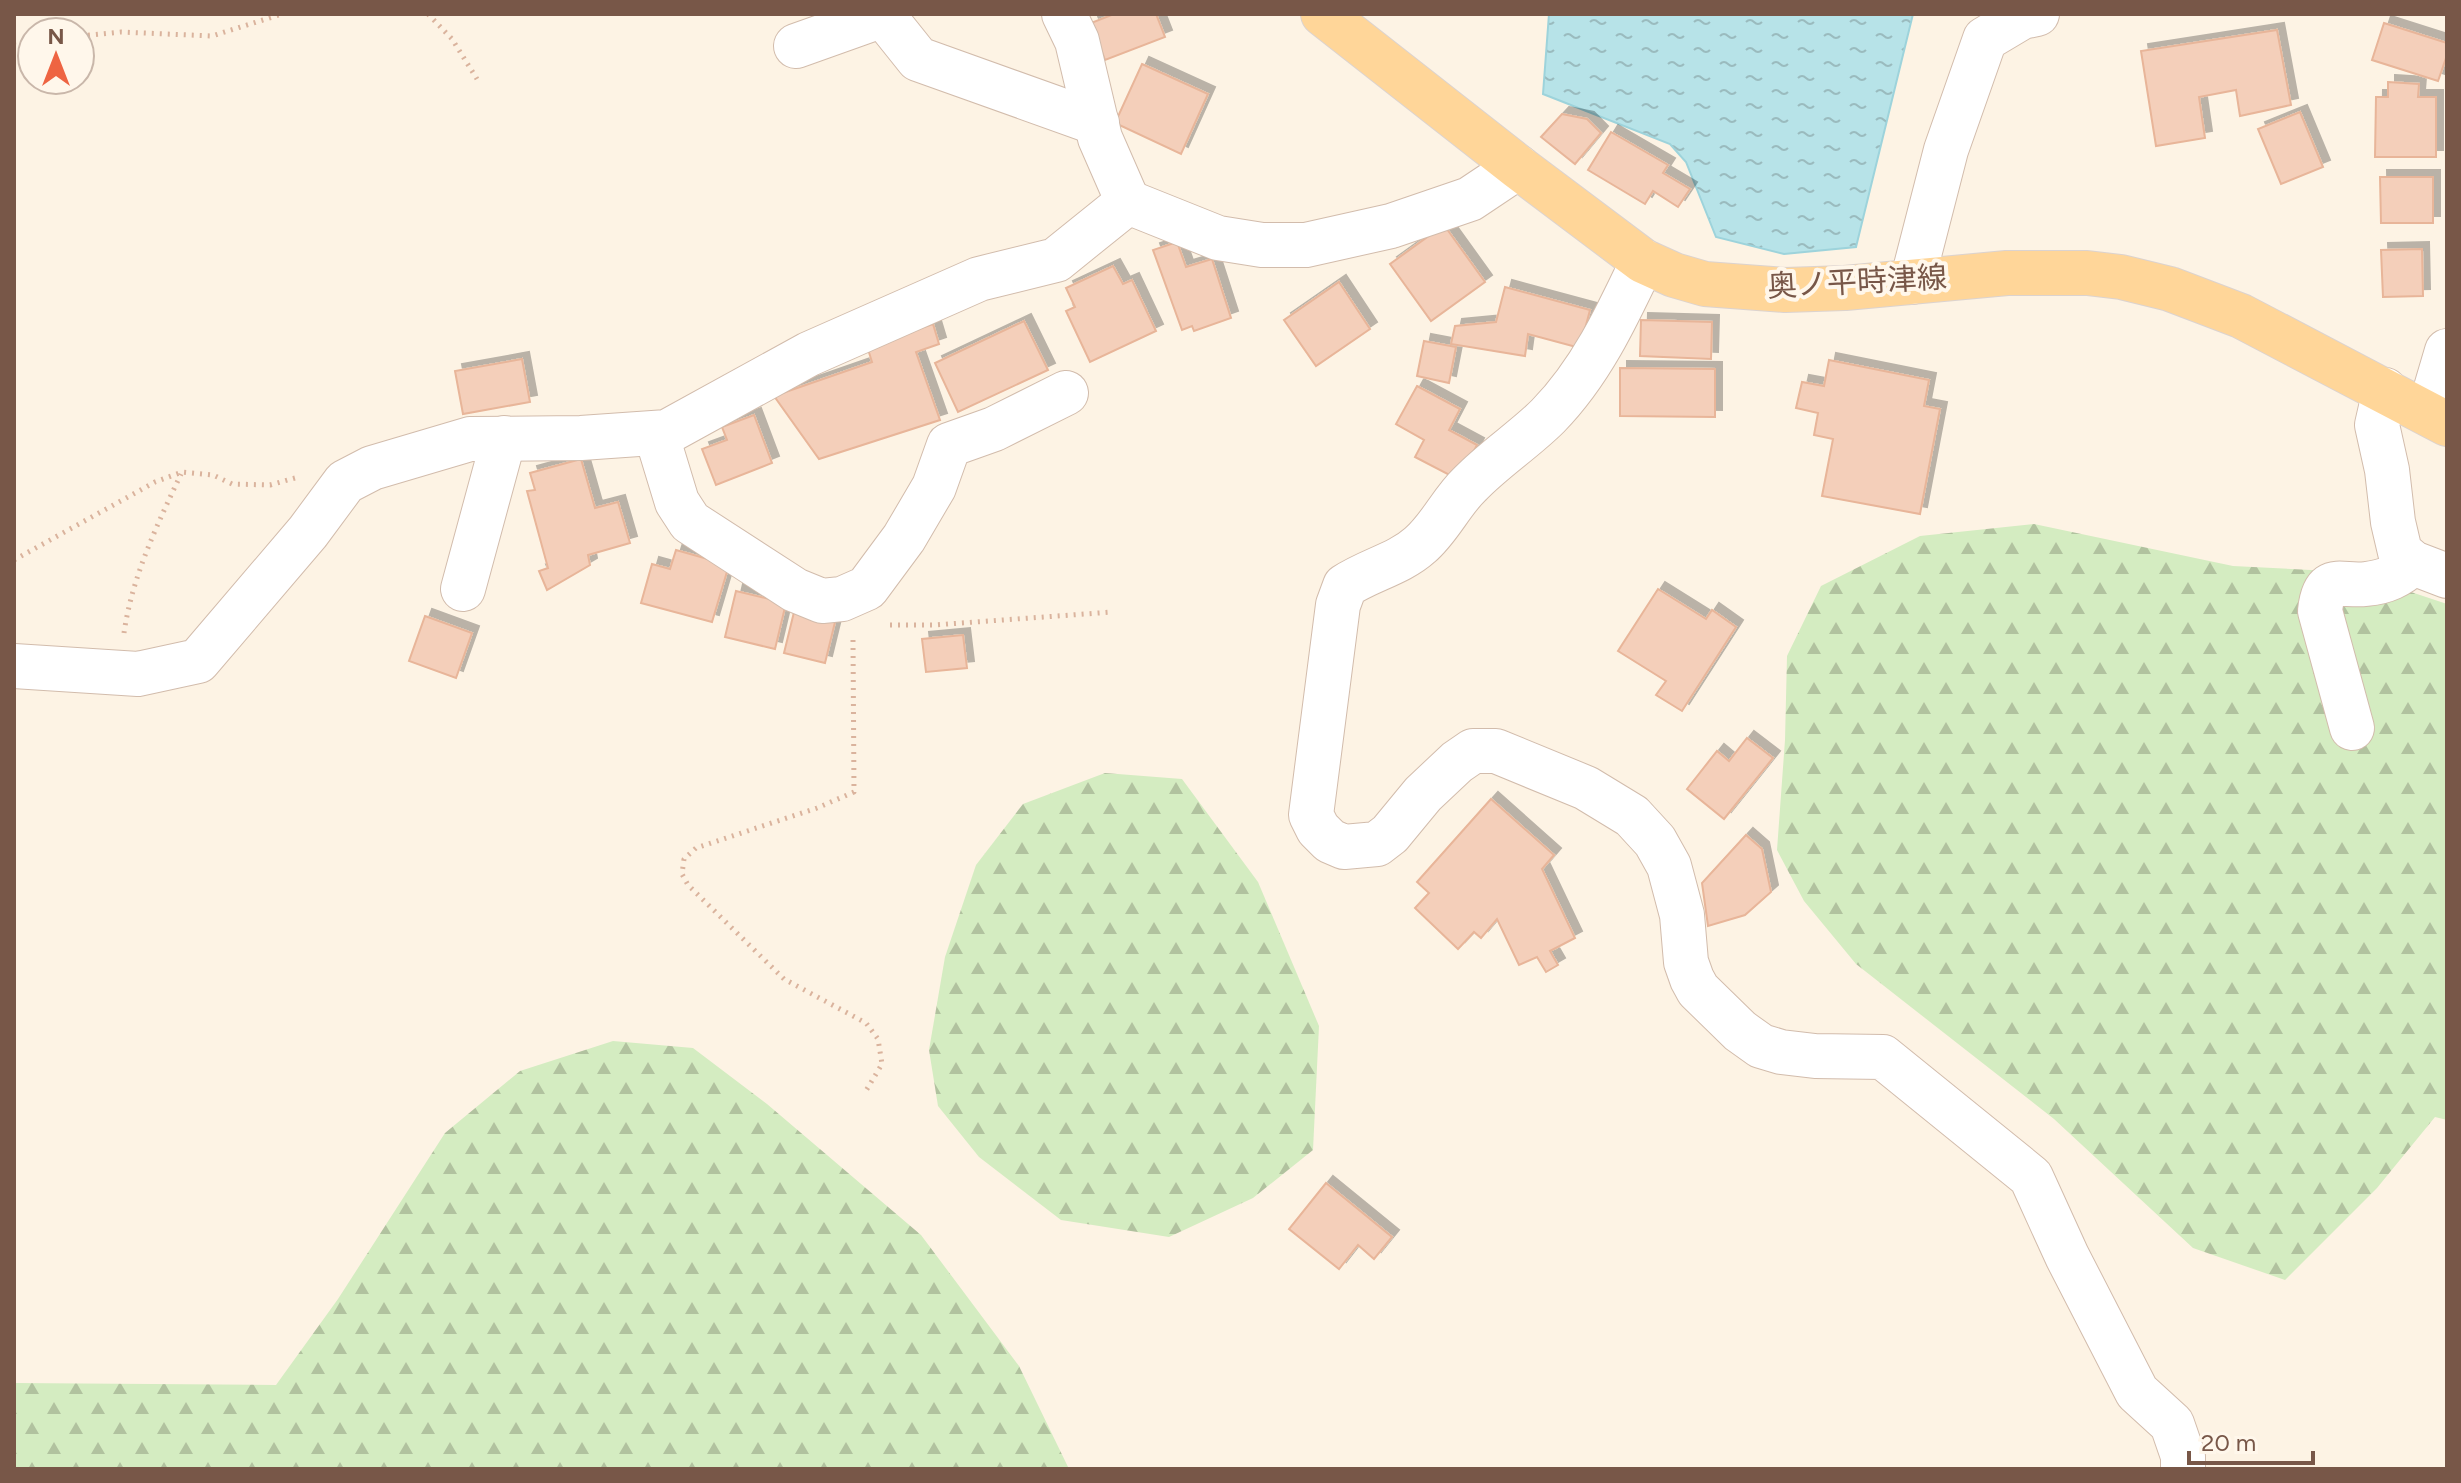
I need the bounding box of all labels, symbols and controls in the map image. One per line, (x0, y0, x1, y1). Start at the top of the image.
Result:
north arrow (16, 16, 96, 96)
text: N (47, 23, 65, 50)
street label: 奥ノ平時津線 (1766, 258, 1948, 305)
scale bar (2189, 1415, 2313, 1465)
text: 20 m (2201, 1428, 2256, 1457)

